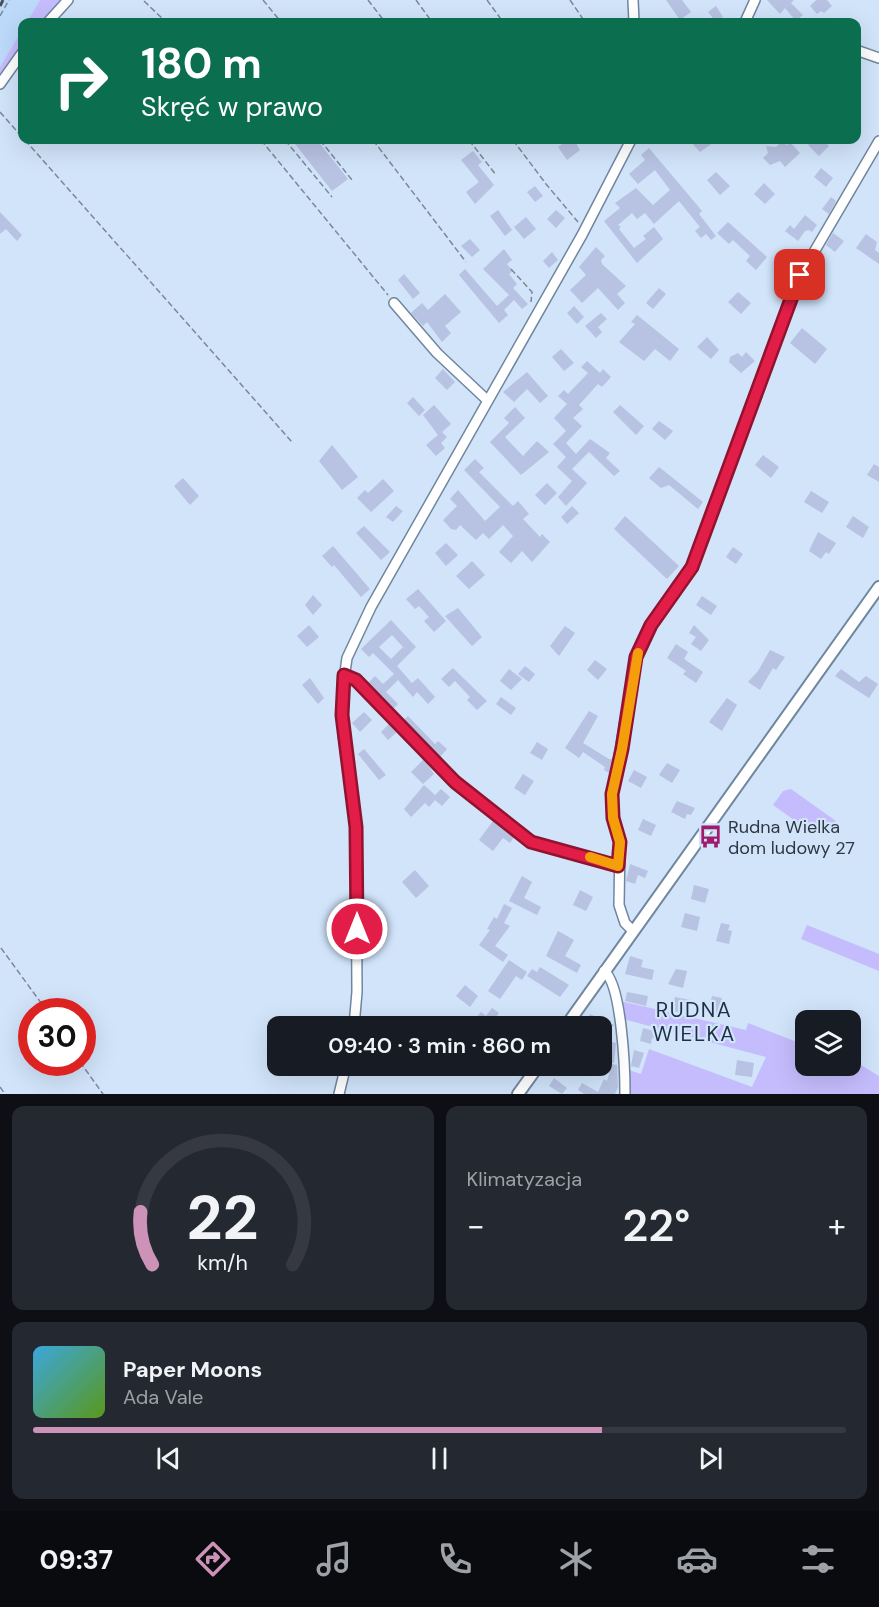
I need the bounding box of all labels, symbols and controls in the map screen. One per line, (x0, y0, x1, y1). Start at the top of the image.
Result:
text: 180 m (141, 36, 262, 91)
icon: right (42, 42, 120, 120)
text: Skręć w prawo (141, 89, 323, 124)
pin (774, 249, 825, 300)
icon: arrive (783, 258, 816, 291)
place label: Rudna Wielka dom ludowy 27 (728, 815, 855, 860)
bus stop icon: Rudna Wielka dom ludowy 27 (697, 824, 723, 850)
position arrow (325, 897, 389, 961)
district label: RUDNA WIELKA (652, 996, 736, 1048)
speed limit sign: 30 (18, 998, 96, 1076)
map controls (795, 1010, 861, 1076)
button: layers (795, 1010, 861, 1076)
text: 09:40 · 3 min · 860 m (328, 1031, 551, 1060)
text: Klimatyzacja (467, 1166, 582, 1192)
text: 22 (187, 1177, 259, 1258)
text: 22° (622, 1196, 690, 1255)
text: − (467, 1204, 485, 1247)
text: + (828, 1204, 846, 1247)
text: km/h (197, 1249, 248, 1277)
text: Paper Moons (123, 1355, 262, 1384)
text: Ada Vale (123, 1384, 203, 1410)
icon: previous (152, 1442, 185, 1475)
icon: pause (423, 1442, 456, 1475)
icon: next (694, 1442, 727, 1475)
icon: directions (192, 1538, 234, 1580)
icon: music (313, 1538, 355, 1580)
icon: phone (434, 1538, 476, 1580)
icon: climate (555, 1538, 597, 1580)
icon: car (676, 1538, 718, 1580)
icon: filters (797, 1538, 839, 1580)
text: 09:37 (40, 1542, 113, 1577)

